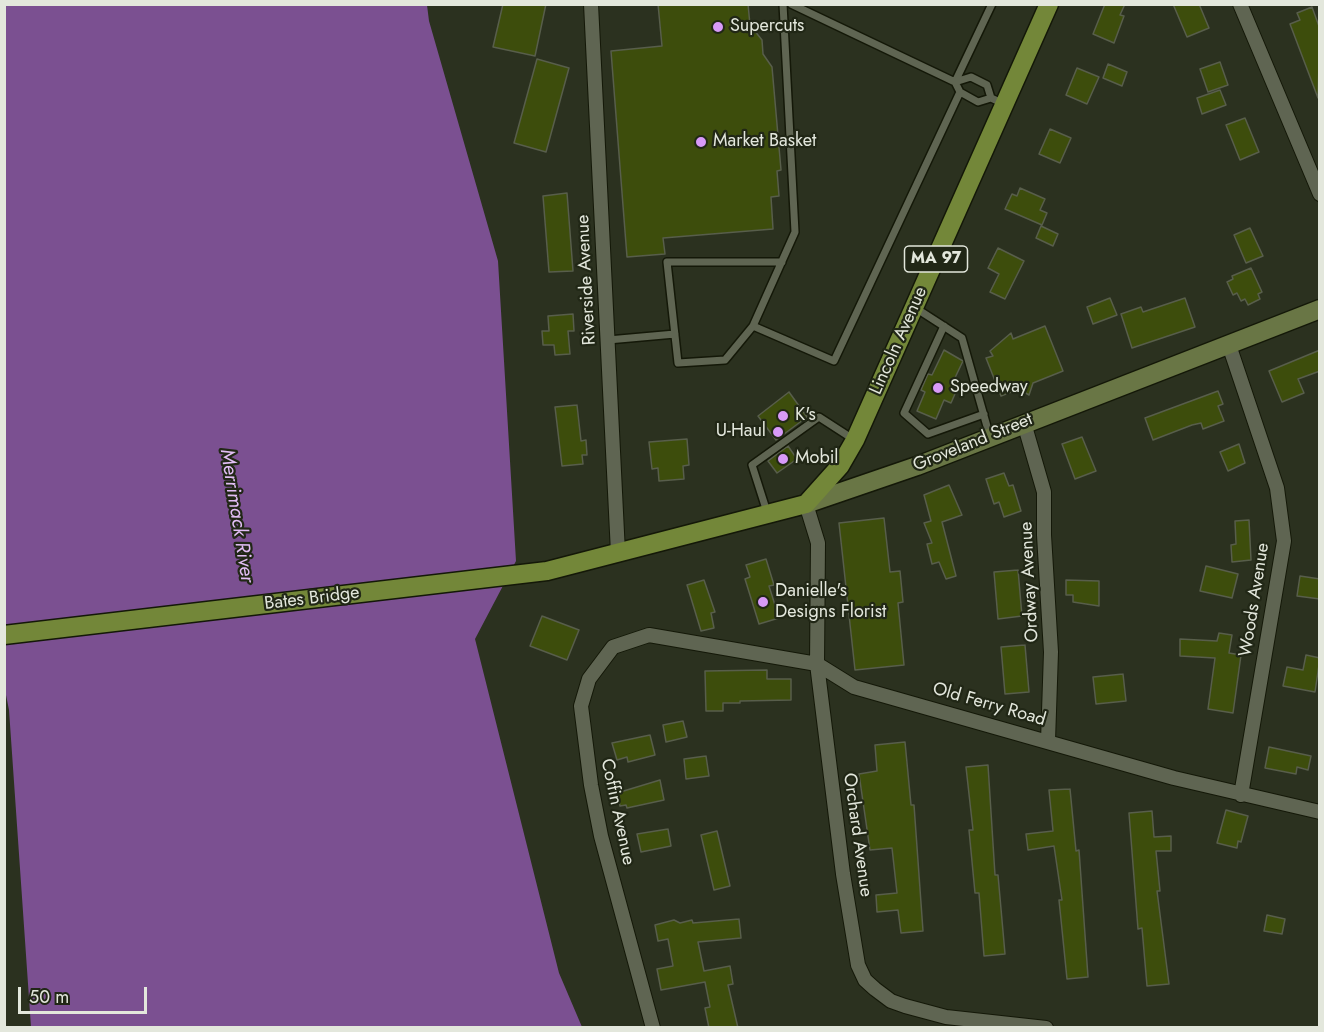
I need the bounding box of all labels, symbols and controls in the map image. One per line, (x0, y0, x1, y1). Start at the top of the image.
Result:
place label: Supercuts (730, 16, 804, 38)
marker: Supercuts (711, 20, 725, 34)
place label: Market Basket (713, 131, 816, 153)
marker: Market Basket (694, 135, 708, 149)
street label: Riverside Avenue (573, 214, 601, 346)
road number: MA 97 (904, 246, 968, 272)
street label: Lincoln Avenue (866, 284, 932, 398)
place label: Speedway (950, 377, 1028, 399)
marker: Speedway (931, 381, 945, 395)
place label: K's (795, 405, 816, 427)
marker: K's (776, 409, 790, 423)
street label: Groveland Street (910, 409, 1036, 477)
place label: U-Haul (716, 421, 766, 443)
marker: U-Haul (771, 425, 785, 439)
water label: Merrimack River (214, 447, 258, 585)
place label: Mobil (795, 448, 838, 470)
marker: Mobil (776, 452, 790, 466)
street label: Ordway Avenue (1016, 521, 1044, 643)
street label: Woods Avenue (1235, 542, 1275, 658)
place label: Danielle's Designs Florist (775, 581, 886, 624)
street label: Bates Bridge (263, 582, 361, 616)
marker: Danielle's Designs Florist (756, 595, 770, 609)
street label: Old Ferry Road (930, 679, 1048, 731)
street label: Coffin Avenue (595, 757, 639, 867)
street label: Orchard Avenue (838, 772, 876, 898)
scale bar (21, 975, 150, 1013)
text: 50 m (29, 984, 69, 1010)

